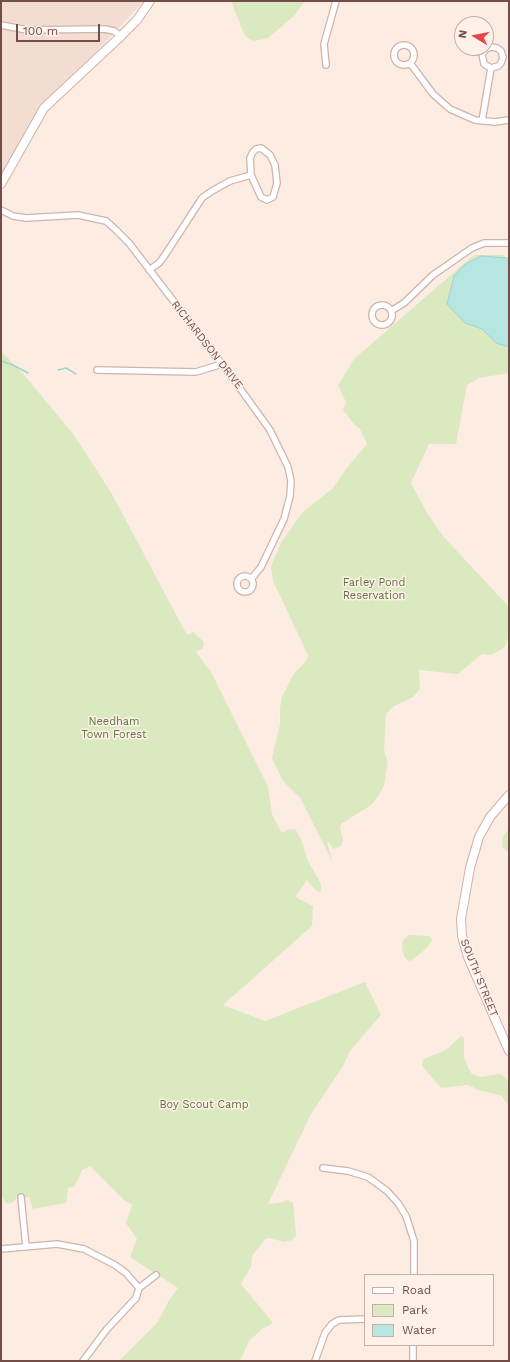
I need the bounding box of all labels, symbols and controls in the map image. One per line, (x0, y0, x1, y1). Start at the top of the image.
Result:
scale bar (18, 16, 102, 42)
north arrow (454, 16, 494, 56)
text: 100 m (23, 24, 58, 38)
text: N (456, 29, 470, 39)
street label: RICHARDSON DRIVE (168, 298, 246, 392)
park label: Farley Pond Reservation (343, 576, 405, 602)
park label: Needham Town Forest (81, 715, 147, 741)
street label: SOUTH STREET (457, 937, 501, 1019)
park label: Boy Scout Camp (159, 1098, 249, 1112)
legend (364, 1274, 494, 1346)
text: Road (402, 1283, 431, 1297)
text: Park (402, 1303, 428, 1317)
text: Water (402, 1323, 436, 1337)

